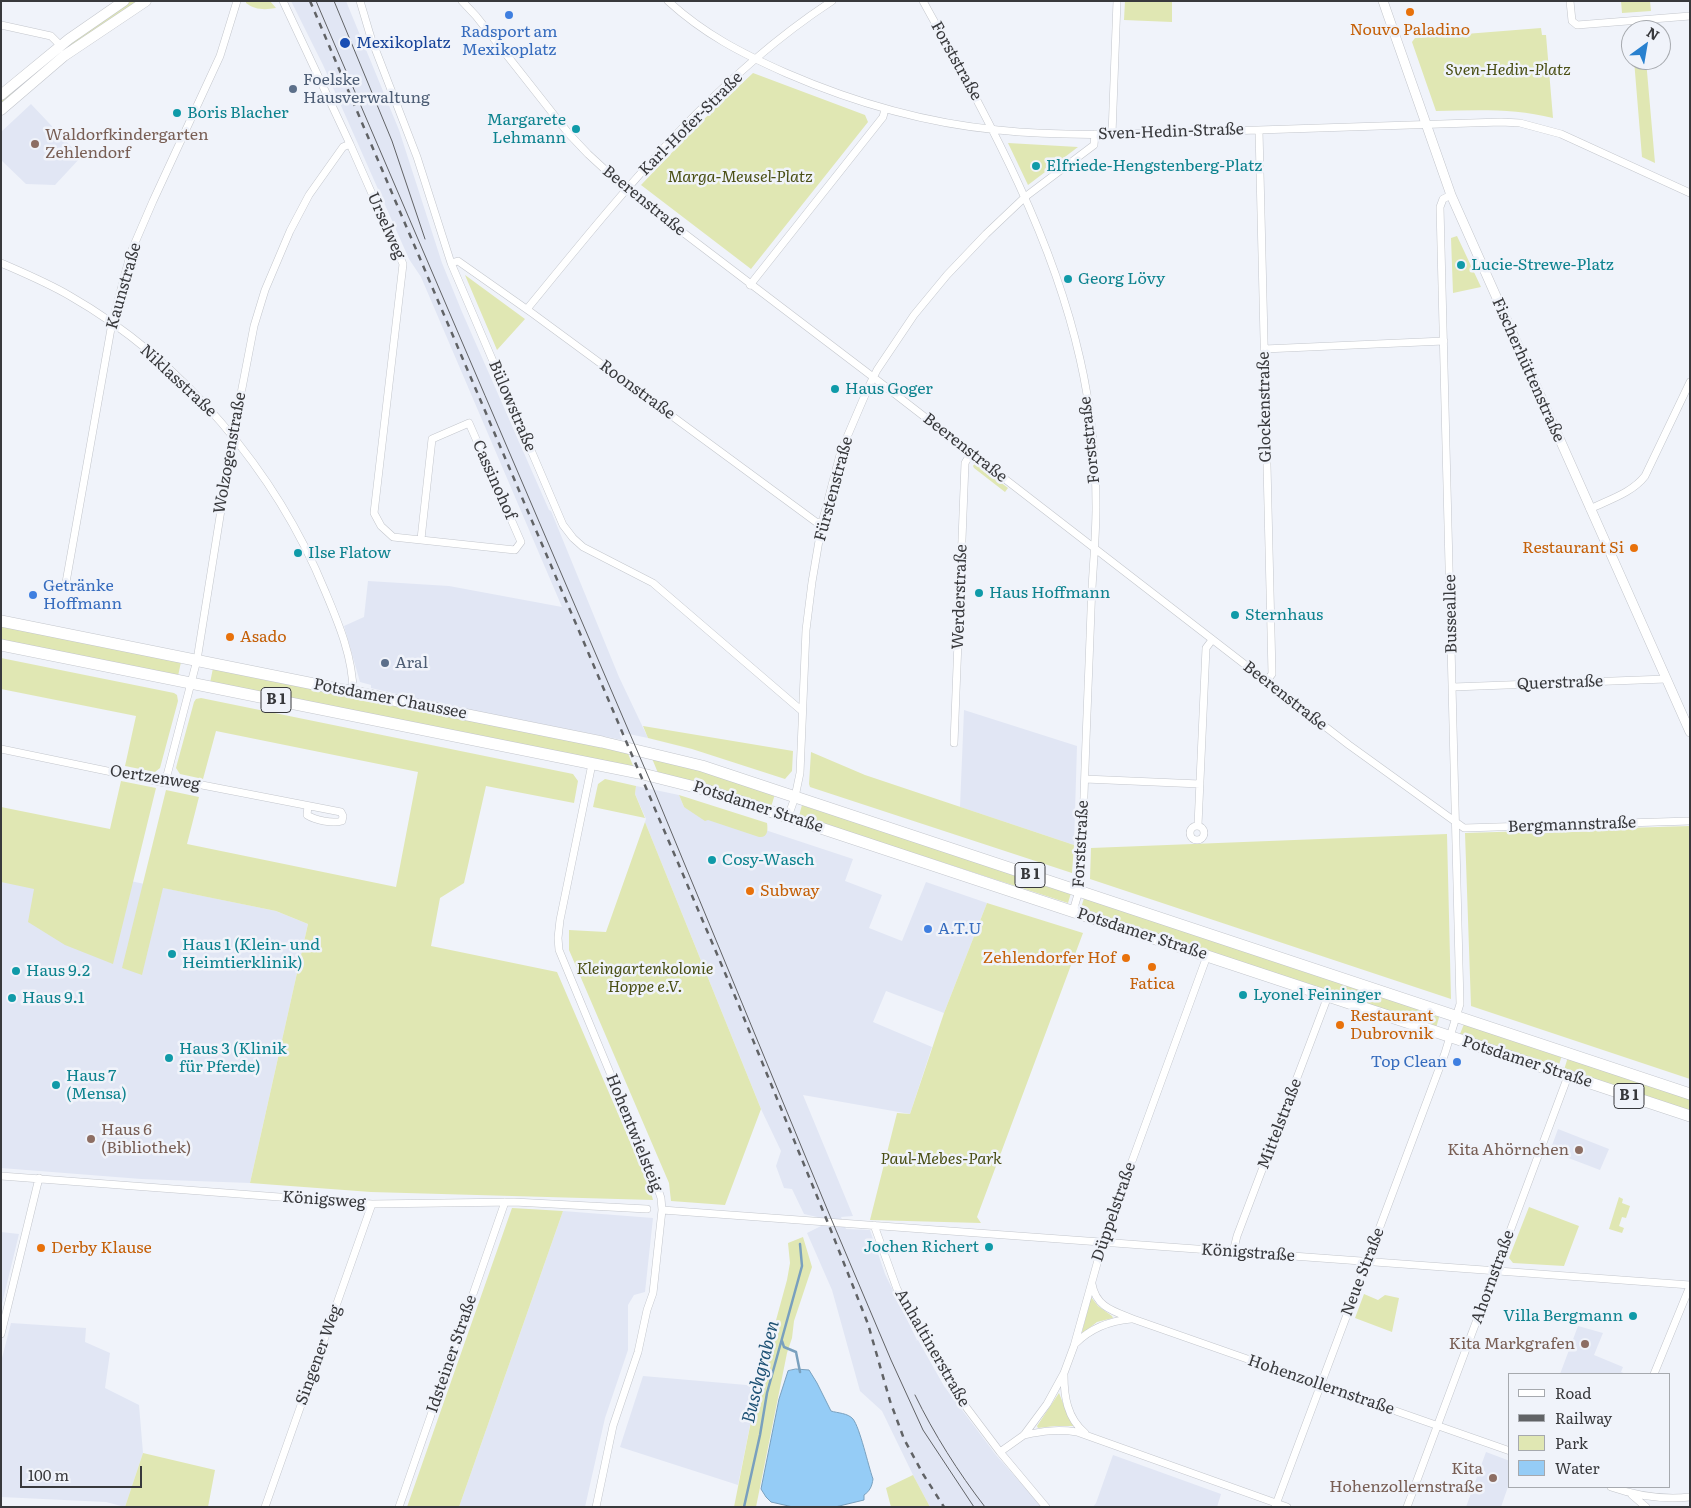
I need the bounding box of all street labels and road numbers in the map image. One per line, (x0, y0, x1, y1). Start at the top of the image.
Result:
street label: Forststraße (926, 18, 986, 104)
street label: Karl-Hofer-Straße (635, 68, 747, 180)
street label: Sven-Hedin-Straße (1098, 120, 1244, 144)
street label: Beerenstraße (599, 162, 689, 240)
street label: Urselweg (363, 189, 409, 263)
street label: Kaunstraße (102, 241, 146, 331)
street label: Fischerhüttenstraße (1488, 295, 1568, 445)
street label: Niklasstraße (136, 341, 220, 421)
street label: Glockenstraße (1254, 351, 1276, 463)
street label: Roonstraße (595, 356, 679, 424)
street label: Bülowstraße (484, 357, 540, 455)
street label: Wolzogenstraße (210, 391, 250, 515)
street label: Forststraße (1076, 395, 1104, 485)
street label: Beerenstraße (919, 409, 1011, 487)
street label: Fürstenstraße (811, 434, 857, 544)
street label: Cassinohof (468, 437, 520, 523)
street label: Werderstraße (949, 544, 971, 650)
street label: Busseallee (1441, 574, 1461, 654)
street label: Beerenstraße (1239, 657, 1331, 735)
street label: Querstraße (1516, 672, 1604, 694)
street label: Potsdamer Chaussee (312, 675, 468, 723)
road number: B 1 (261, 688, 291, 712)
street label: Oertzenweg (109, 761, 201, 795)
street label: Potsdamer Straße (691, 777, 825, 837)
street label: Forststraße (1069, 800, 1093, 888)
street label: Bergmannstraße (1507, 813, 1637, 837)
road number: B 1 (1015, 862, 1045, 888)
street label: Potsdamer Straße (1075, 904, 1209, 964)
street label: Potsdamer Straße (1460, 1032, 1594, 1092)
street label: Hohentwielsteig (602, 1071, 666, 1195)
street label: Mittelstraße (1254, 1076, 1306, 1172)
road number: B 1 (1614, 1084, 1644, 1108)
street label: Düppelstraße (1088, 1160, 1140, 1264)
street label: Königsweg (282, 1188, 366, 1212)
street label: Neue Straße (1337, 1225, 1389, 1319)
street label: Ahornstraße (1467, 1228, 1519, 1326)
street label: Königstraße (1200, 1240, 1296, 1266)
street label: Anhaltinerstraße (890, 1286, 974, 1410)
street label: Idsteiner Straße (423, 1292, 481, 1416)
street label: Singener Weg (292, 1302, 346, 1408)
street label: Hohenzollernstraße (1245, 1351, 1397, 1419)

